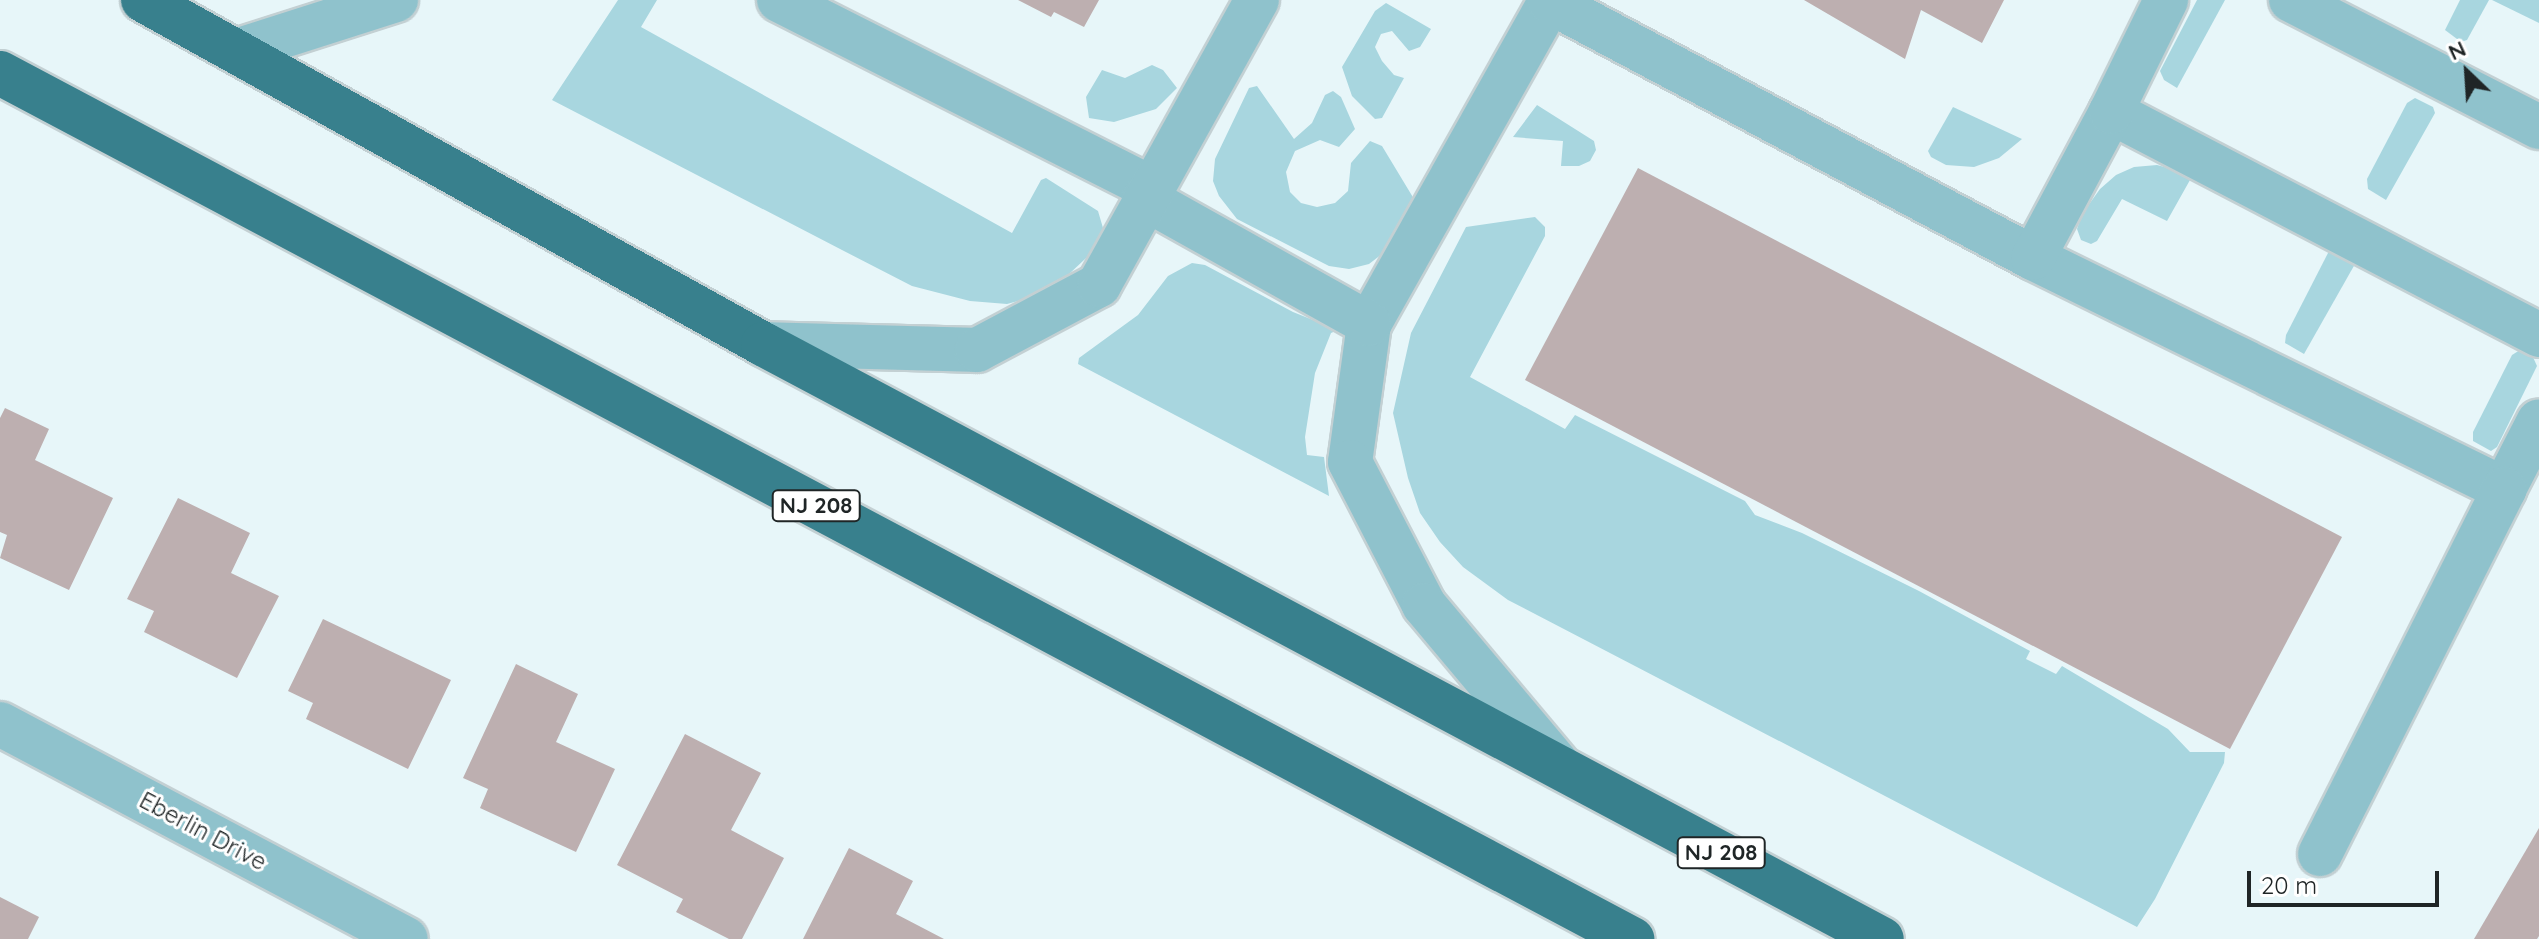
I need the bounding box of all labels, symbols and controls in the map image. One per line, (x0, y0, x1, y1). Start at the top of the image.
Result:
north arrow (2427, 32, 2507, 112)
text: N (2444, 34, 2470, 66)
road number: NJ 208 (770, 488, 862, 524)
street label: Eberlin Drive (135, 785, 271, 877)
road number: NJ 208 (1675, 835, 1767, 871)
scale bar (2251, 855, 2443, 905)
text: 20 m (2261, 870, 2317, 900)

